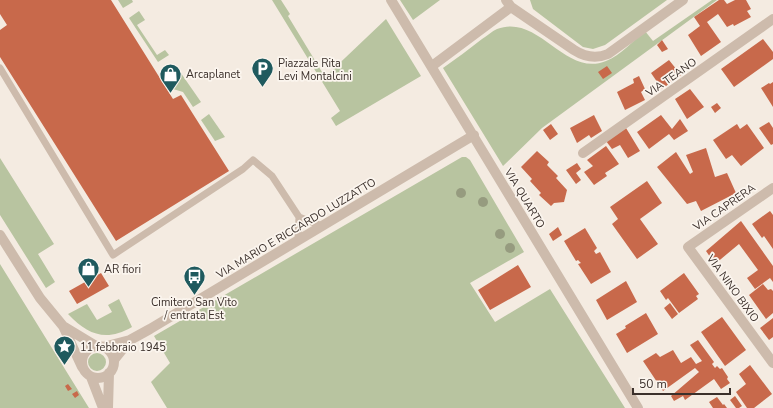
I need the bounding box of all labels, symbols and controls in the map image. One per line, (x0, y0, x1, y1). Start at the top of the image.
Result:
street label: VIA TEANO (642, 54, 700, 101)
parking icon: Piazzale Rita Levi Montalcini (250, 56, 276, 89)
place label: Piazzale Rita Levi Montalcini (278, 56, 352, 84)
shop icon: Arcaplanet (157, 61, 183, 94)
place label: Arcaplanet (186, 67, 240, 82)
street label: VIA QUARTO (500, 165, 548, 231)
street label: VIA MARIO E RICCARDO LUZZATTO (213, 175, 379, 283)
street label: VIA CAPRERA (689, 180, 758, 235)
street label: VIA NINO BIXIO (702, 251, 762, 325)
shop icon: AR fiori (76, 256, 102, 289)
place label: AR fiori (104, 262, 141, 277)
bus stop icon: Cimitero San Vito / entrata Est (181, 263, 207, 296)
place label: Cimitero San Vito / entrata Est (151, 295, 237, 323)
place icon: 11 febbraio 1945 (51, 334, 77, 367)
place label: 11 febbraio 1945 (80, 340, 166, 355)
scale bar (633, 370, 730, 396)
text: 50 m (639, 376, 667, 392)

